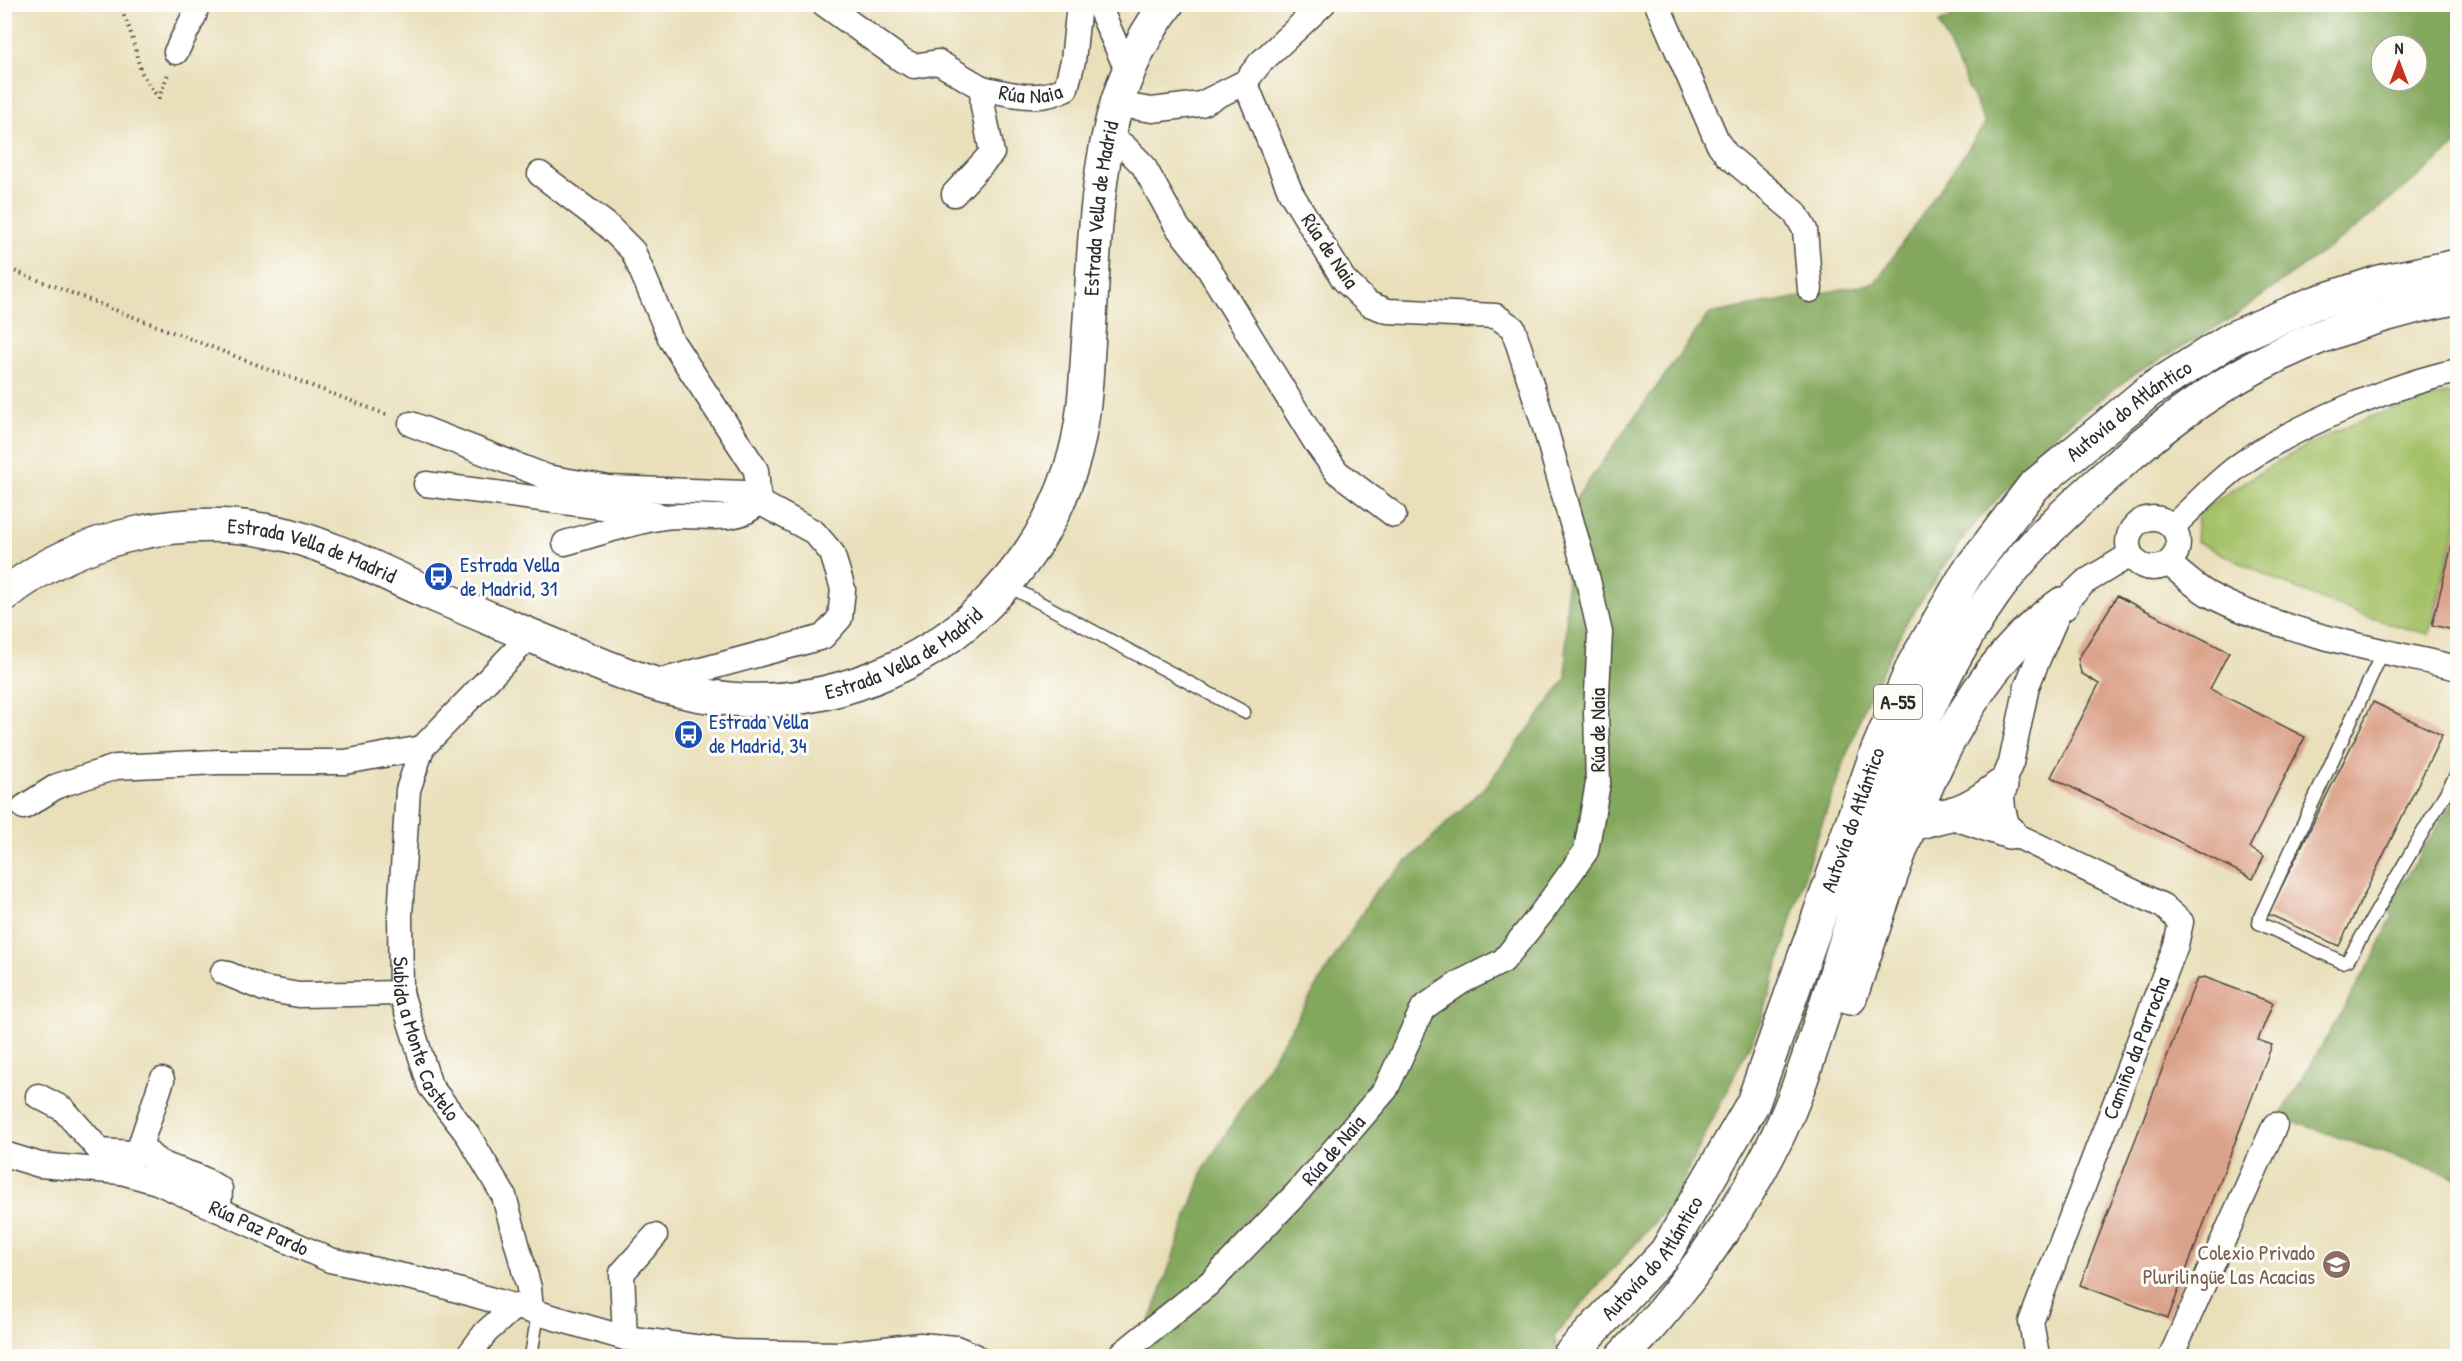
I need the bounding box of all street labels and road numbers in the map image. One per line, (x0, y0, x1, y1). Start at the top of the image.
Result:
street label: Rúa Naia (996, 77, 1066, 110)
street label: Estrada Vella de Madrid (1076, 118, 1126, 297)
street label: Rúa de Naia (1295, 207, 1366, 294)
street label: Autovía do Atlántico (2060, 353, 2197, 468)
street label: Estrada Vella de Madrid (227, 511, 401, 590)
street label: Estrada Vella de Madrid (822, 601, 989, 706)
road number: A-55 (1874, 685, 1922, 719)
street label: Rúa de Naia (1583, 688, 1612, 772)
street label: Autovía do Atlántico (1814, 743, 1891, 896)
street label: Subida a Monte Castelo (387, 957, 467, 1127)
street label: Camiño da Parrocha (2095, 972, 2177, 1124)
street label: Rúa de Naia (1294, 1108, 1372, 1192)
street label: Autovía do Atlántico (1594, 1190, 1710, 1327)
street label: Rúa Paz Pardo (205, 1192, 313, 1263)

